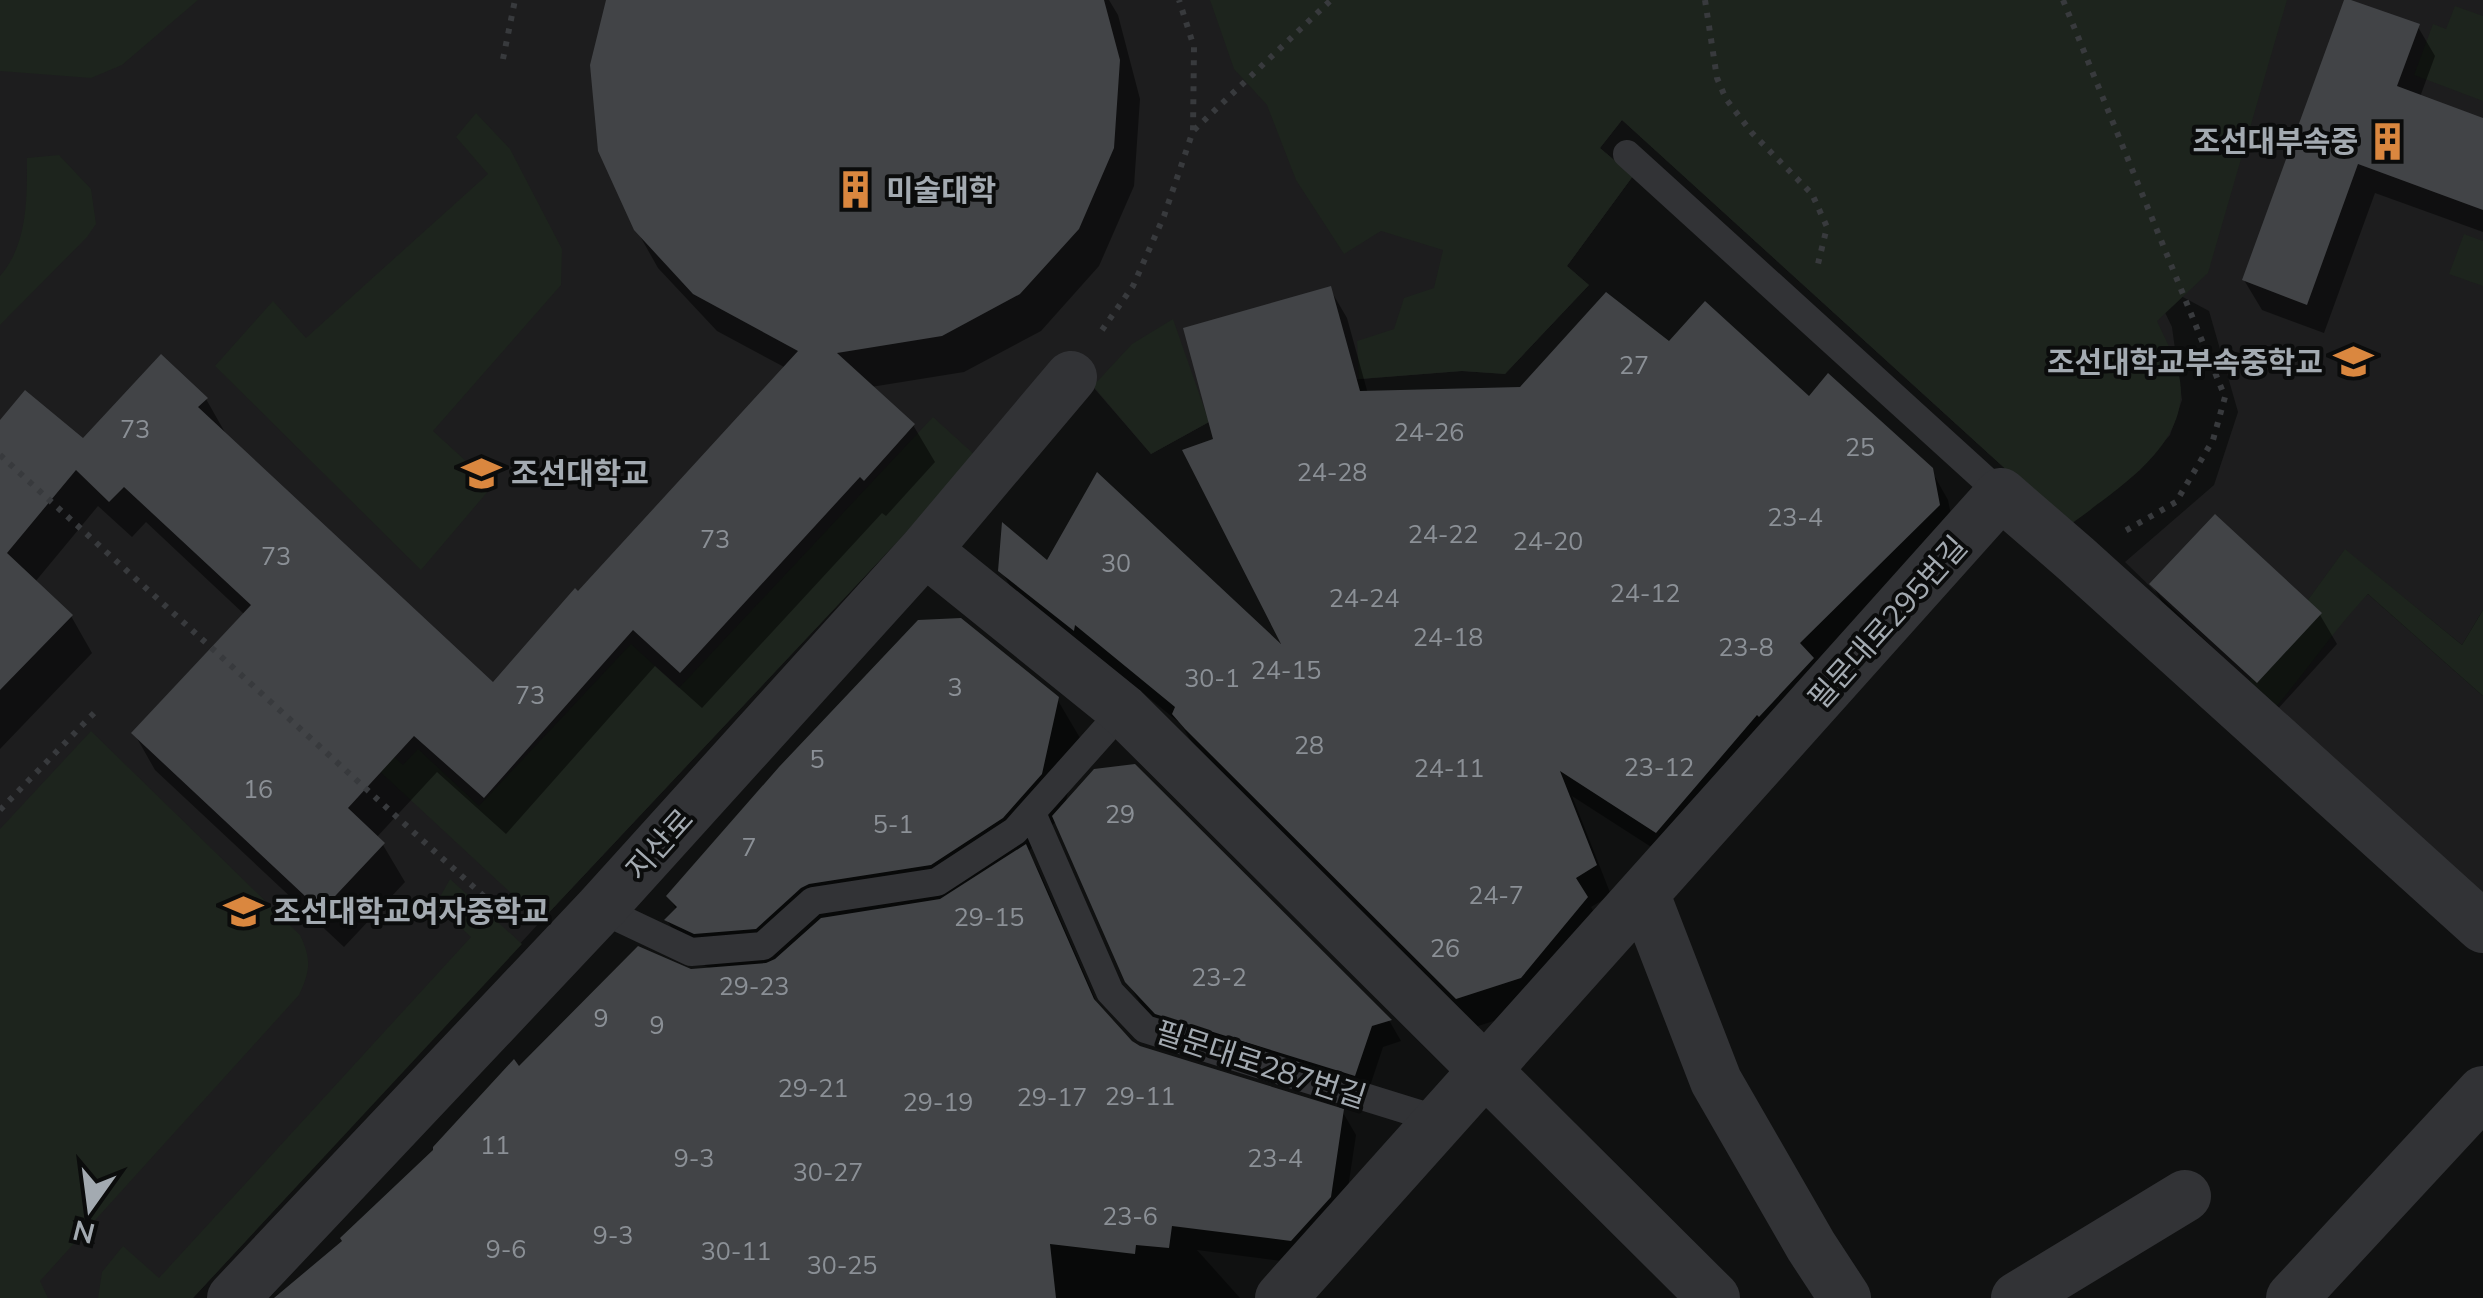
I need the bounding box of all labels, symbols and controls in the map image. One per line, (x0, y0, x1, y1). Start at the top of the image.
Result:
building icon: 조선대부속중 (2367, 120, 2409, 162)
place label: 조선대부속중 (2192, 122, 2358, 160)
building icon: 미술대학 (835, 169, 877, 211)
place label: 미술대학 (886, 171, 996, 209)
school or university icon: 조선대학교부속중학교 (2332, 341, 2374, 383)
place label: 조선대학교부속중학교 (2047, 343, 2323, 381)
house number: 27 (1619, 349, 1649, 380)
house number: 73 (120, 413, 150, 444)
house number: 24-26 (1394, 416, 1464, 447)
house number: 25 (1845, 431, 1875, 462)
school or university icon: 조선대학교 (460, 452, 502, 494)
place label: 조선대학교 (511, 454, 649, 492)
house number: 24-28 (1297, 456, 1367, 487)
house number: 23-4 (1767, 501, 1823, 532)
house number: 24-22 (1408, 518, 1478, 549)
house number: 73 (700, 523, 730, 554)
house number: 24-20 (1513, 525, 1583, 556)
street label: 필문대로295번길 (1799, 528, 1975, 716)
house number: 73 (261, 540, 291, 571)
house number: 30 (1101, 547, 1131, 578)
house number: 24-12 (1610, 577, 1680, 608)
house number: 24-24 (1329, 582, 1399, 613)
house number: 24-18 (1413, 621, 1483, 652)
house number: 23-8 (1718, 631, 1774, 662)
house number: 24-15 (1251, 654, 1321, 685)
house number: 30-1 (1184, 662, 1240, 693)
house number: 3 (947, 671, 963, 702)
house number: 73 (515, 679, 545, 710)
house number: 28 (1294, 729, 1324, 760)
house number: 5 (809, 743, 825, 774)
house number: 23-12 (1624, 751, 1694, 782)
house number: 24-11 (1414, 752, 1484, 783)
house number: 16 (243, 773, 273, 804)
house number: 29 (1105, 798, 1135, 829)
street label: 지산로 (617, 801, 701, 887)
house number: 5-1 (873, 808, 913, 839)
house number: 7 (741, 831, 757, 862)
house number: 24-7 (1468, 879, 1524, 910)
school or university icon: 조선대학교여자중학교 (222, 890, 264, 932)
place label: 조선대학교여자중학교 (273, 892, 549, 930)
house number: 29-15 (954, 901, 1024, 932)
house number: 26 (1430, 932, 1460, 963)
house number: 23-2 (1191, 961, 1247, 992)
house number: 29-23 (719, 970, 789, 1001)
house number: 9 (593, 1002, 609, 1033)
house number: 9 (649, 1009, 665, 1040)
street label: 필문대로287번길 (1151, 1012, 1371, 1116)
house number: 29-21 (778, 1072, 848, 1103)
house number: 29-11 (1105, 1080, 1175, 1111)
house number: 29-17 (1017, 1081, 1087, 1112)
house number: 29-19 (903, 1086, 973, 1117)
house number: 11 (480, 1129, 510, 1160)
house number: 9-3 (674, 1142, 714, 1173)
house number: 23-4 (1247, 1142, 1303, 1173)
house number: 30-27 (793, 1156, 863, 1187)
north arrow (40, 1158, 140, 1258)
house number: 23-6 (1102, 1200, 1158, 1231)
text: N (69, 1213, 98, 1252)
house number: 9-3 (593, 1219, 633, 1250)
house number: 9-6 (486, 1233, 526, 1264)
house number: 30-11 (701, 1235, 771, 1266)
house number: 30-25 (807, 1249, 877, 1280)

